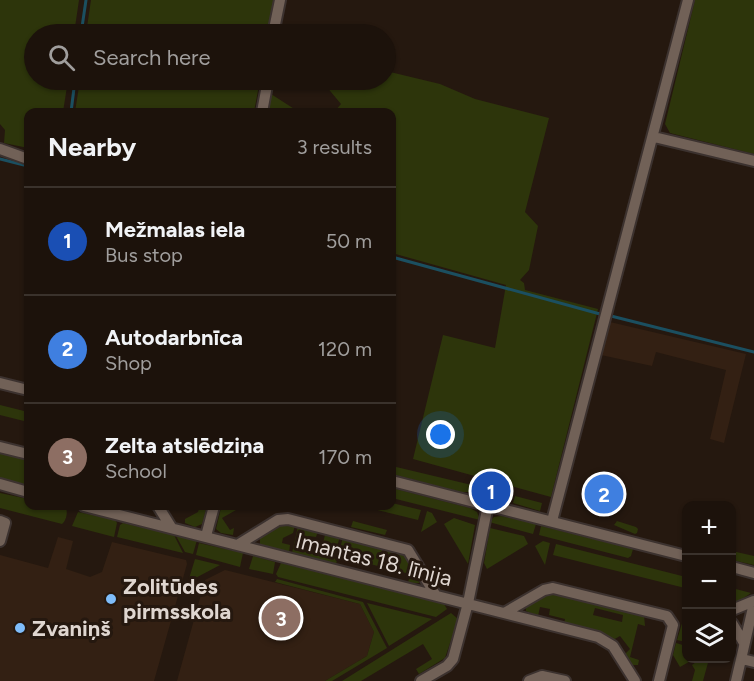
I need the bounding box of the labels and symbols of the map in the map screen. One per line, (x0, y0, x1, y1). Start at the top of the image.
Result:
your location (426, 420, 455, 449)
pin: 1 (472, 468, 510, 514)
pin: 2 (584, 472, 624, 516)
street label: Imantas 18. līnija (293, 527, 455, 592)
place label: Zolitūdes pirmsskola (123, 573, 231, 625)
marker: Zolitūdes pirmsskola (104, 592, 118, 606)
pin: 3 (262, 596, 300, 640)
place label: Zvaniņš (32, 615, 111, 642)
marker: Zvaniņš (13, 621, 27, 635)

